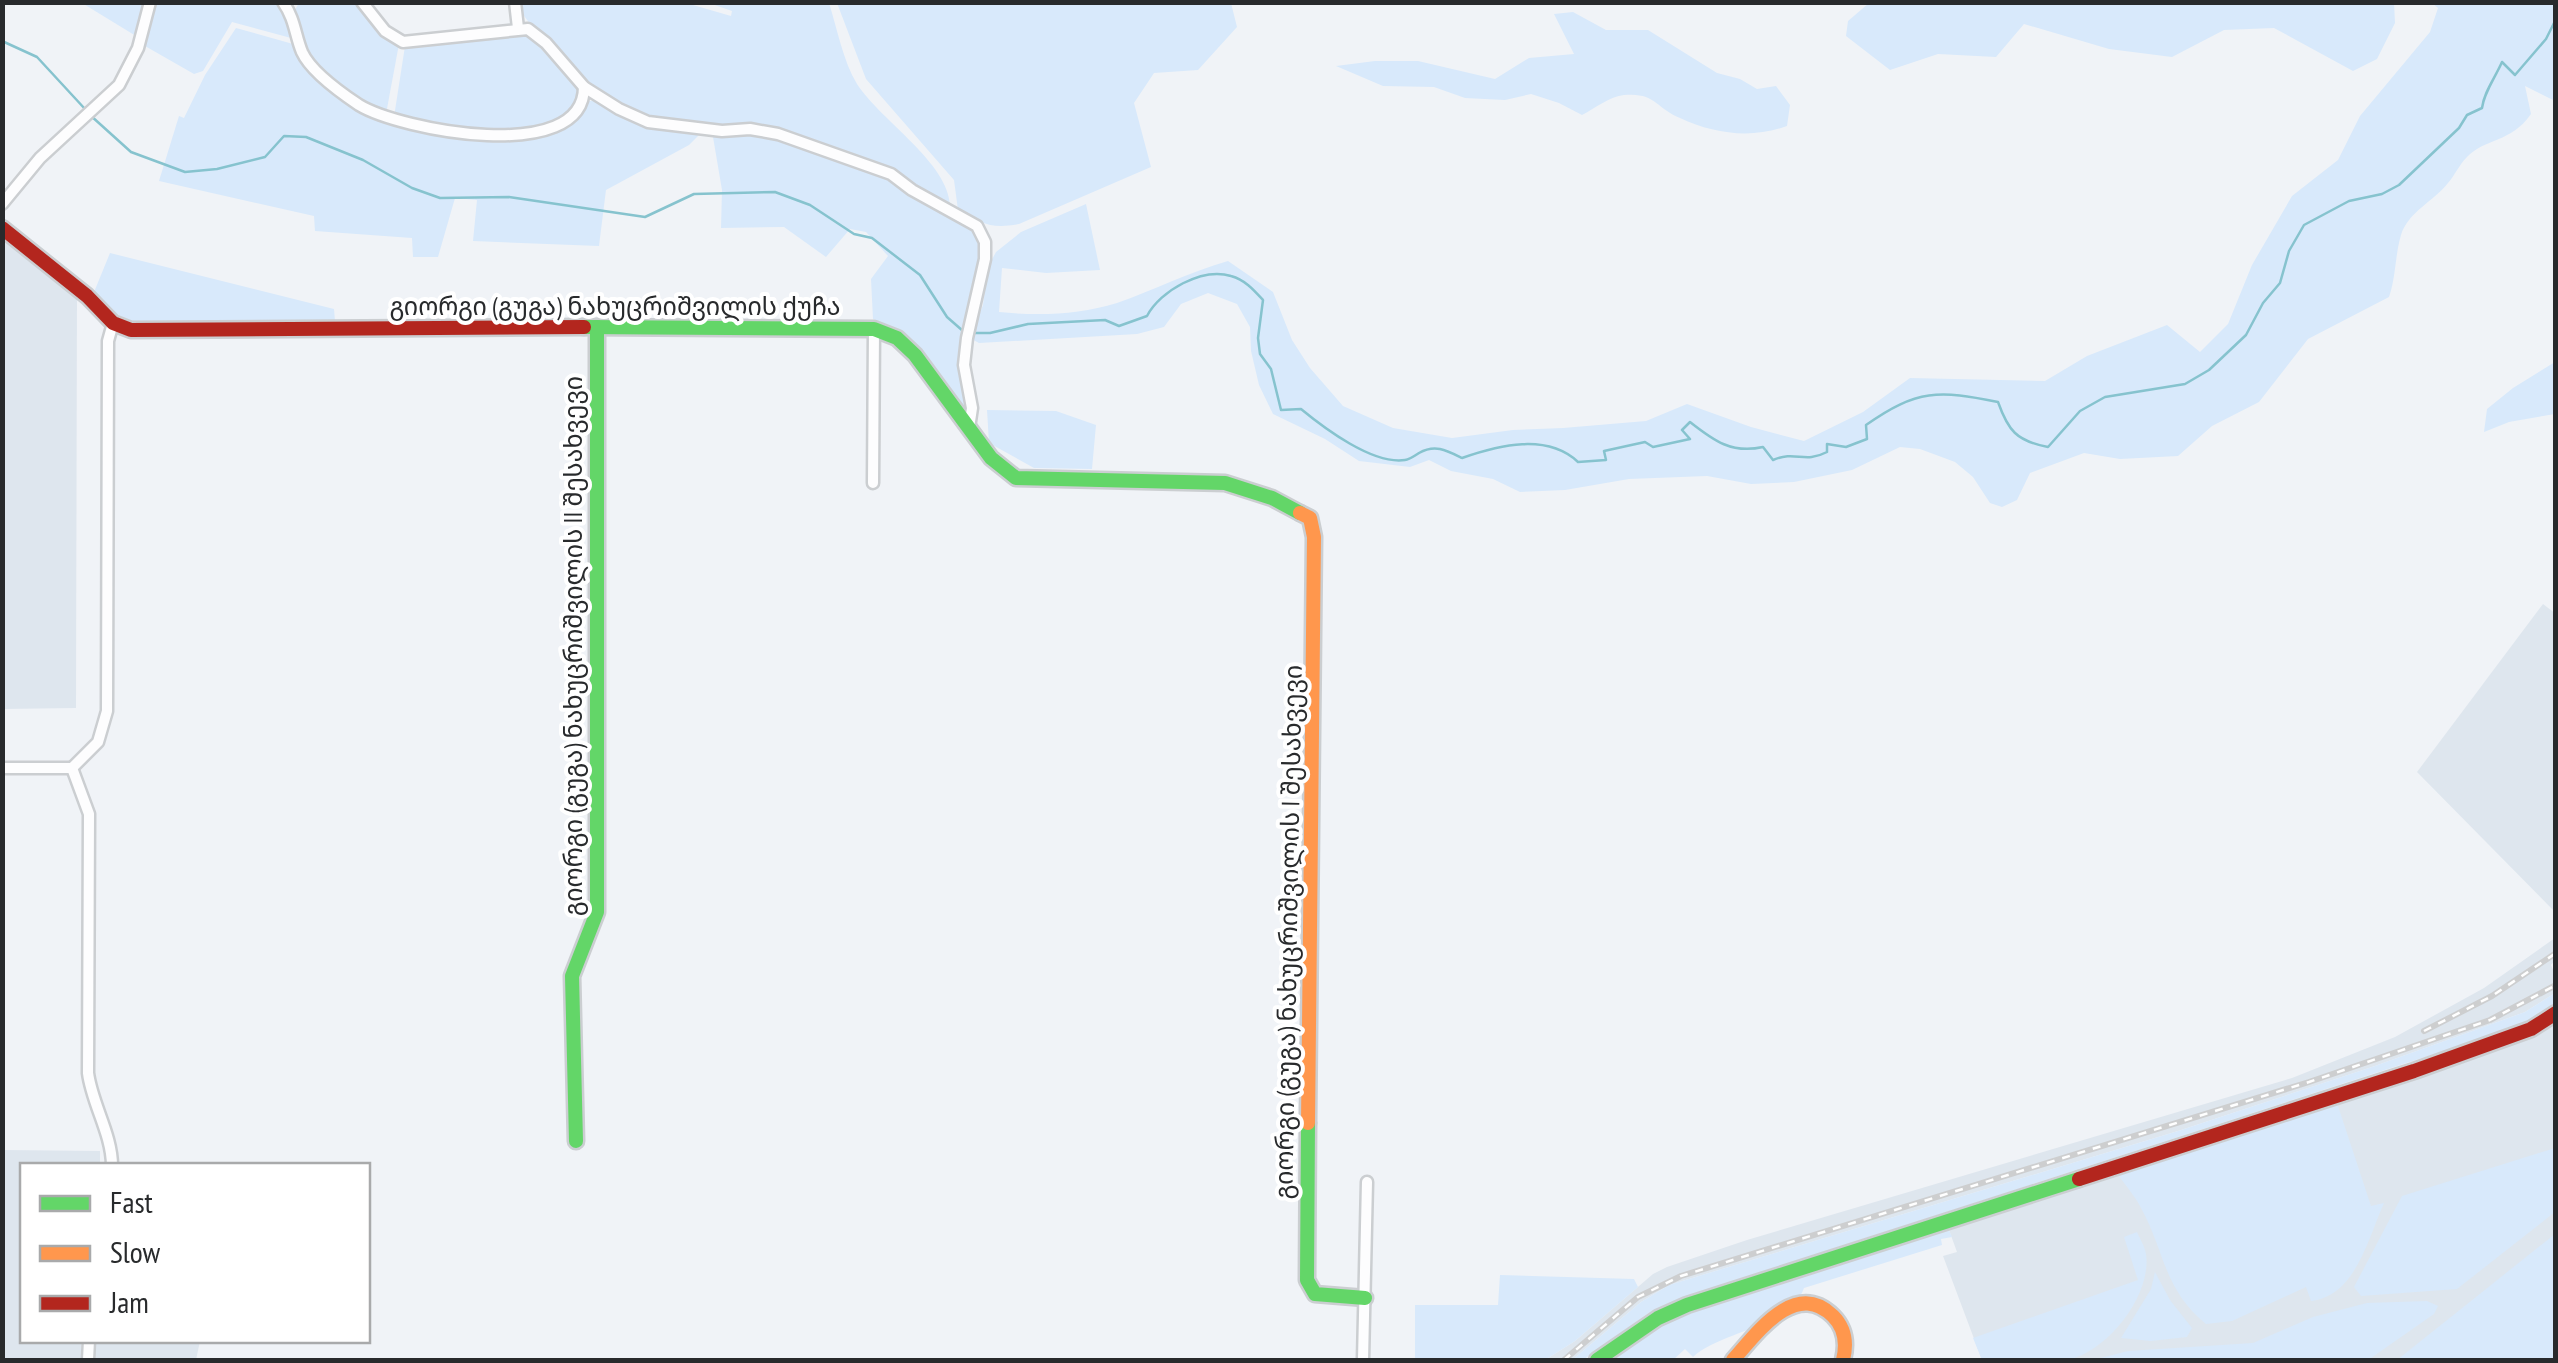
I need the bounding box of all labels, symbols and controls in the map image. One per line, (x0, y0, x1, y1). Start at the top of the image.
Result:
street label: გიორგი (გუგა) ნახუცრიშვილის ქუჩა (389, 290, 841, 322)
street label: გიორგი (გუგა) ნახუცრიშვილის II შესახვევი (557, 376, 589, 916)
street label: გიორგი (გუგა) ნახუცრიშვილის I შესახვევი (1267, 664, 1309, 1200)
legend (20, 1163, 370, 1343)
text: Fast (110, 1182, 154, 1221)
text: Slow (110, 1232, 161, 1271)
text: Jam (109, 1282, 149, 1321)

